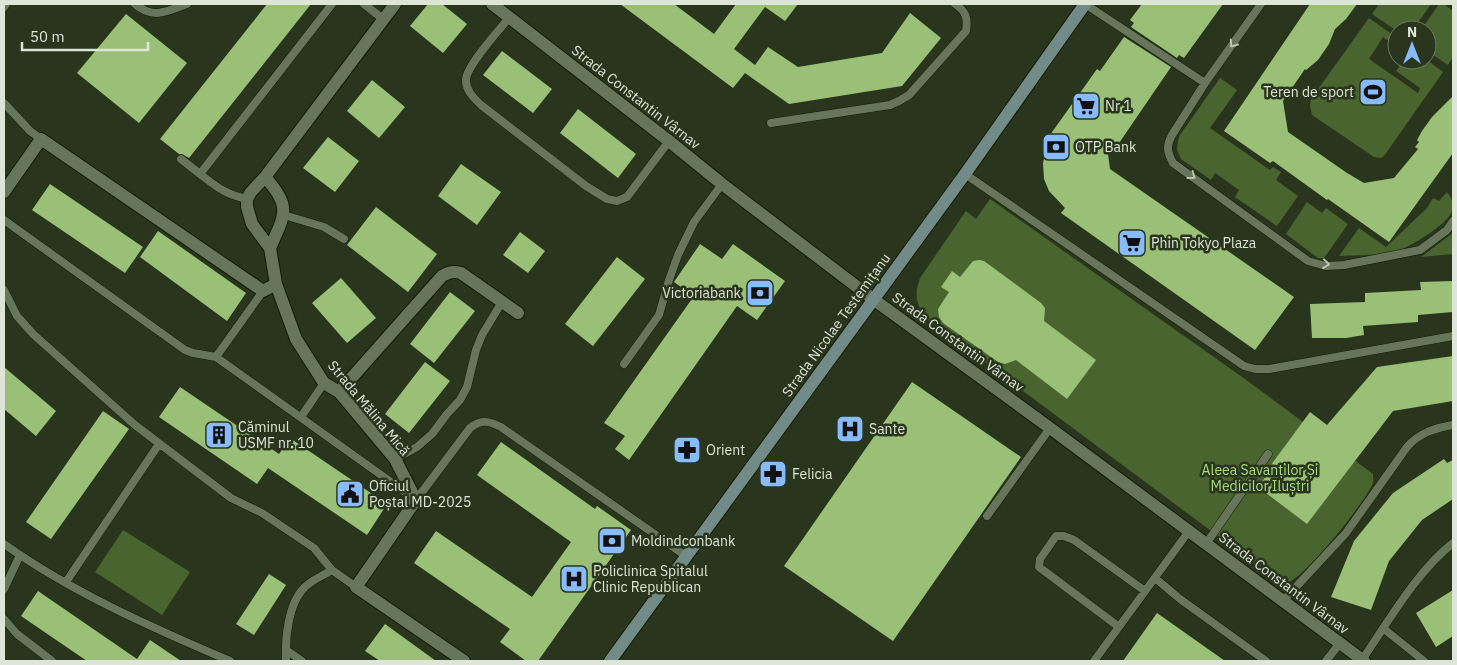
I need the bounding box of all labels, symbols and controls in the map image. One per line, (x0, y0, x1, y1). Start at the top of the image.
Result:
scale bar (22, 20, 149, 52)
north arrow (1387, 20, 1437, 70)
text: N (1407, 23, 1417, 41)
text: 50 m (30, 27, 65, 46)
one-way arrow (1230, 38, 1239, 47)
street label: Strada Constantin Vârnav (568, 41, 704, 153)
sports icon: Teren de sport (1358, 77, 1388, 107)
place label: Teren de sport (1263, 83, 1354, 101)
supermarket icon: Nr 1 (1071, 91, 1101, 121)
place label: Nr 1 (1105, 97, 1132, 115)
bank icon: OTP Bank (1041, 132, 1071, 162)
place label: OTP Bank (1075, 138, 1137, 156)
one-way arrow (1186, 170, 1195, 179)
supermarket icon: Phin Tokyo Plaza (1117, 228, 1147, 258)
place label: Phin Tokyo Plaza (1151, 234, 1257, 252)
street label: Strada Nicolae Testemițanu (778, 250, 894, 400)
one-way arrow (1322, 259, 1330, 270)
bank icon: Victoriabank (745, 278, 775, 308)
place label: Victoriabank (662, 284, 742, 302)
street label: Strada Constantin Vârnav (889, 288, 1028, 396)
street label: Strada Mălina Mică (324, 357, 414, 460)
hospital icon: Sante (835, 414, 865, 444)
place label: Căminul USMF nr. 10 (238, 418, 314, 452)
building icon: Căminul USMF nr. 10 (204, 420, 234, 450)
place label: Sante (869, 420, 905, 438)
pharmacy icon: Orient (672, 435, 702, 465)
place label: Orient (706, 441, 745, 459)
pharmacy icon: Felicia (758, 459, 788, 489)
park label: Aleea Savanților Și Medicilor Iluștri (1202, 461, 1318, 495)
place label: Felicia (792, 465, 833, 483)
place label: Oficiul Poștal MD-2025 (369, 477, 471, 511)
public building icon: Oficiul Poștal MD-2025 (335, 479, 365, 509)
bank icon: Moldindconbank (597, 526, 627, 556)
street label: Strada Constantin Vârnav (1215, 528, 1353, 638)
place label: Moldindconbank (631, 532, 736, 550)
place label: Policlinica Spitalul Clinic Republican (593, 562, 708, 596)
hospital icon: Policlinica Spitalul Clinic Republican (559, 564, 589, 594)

